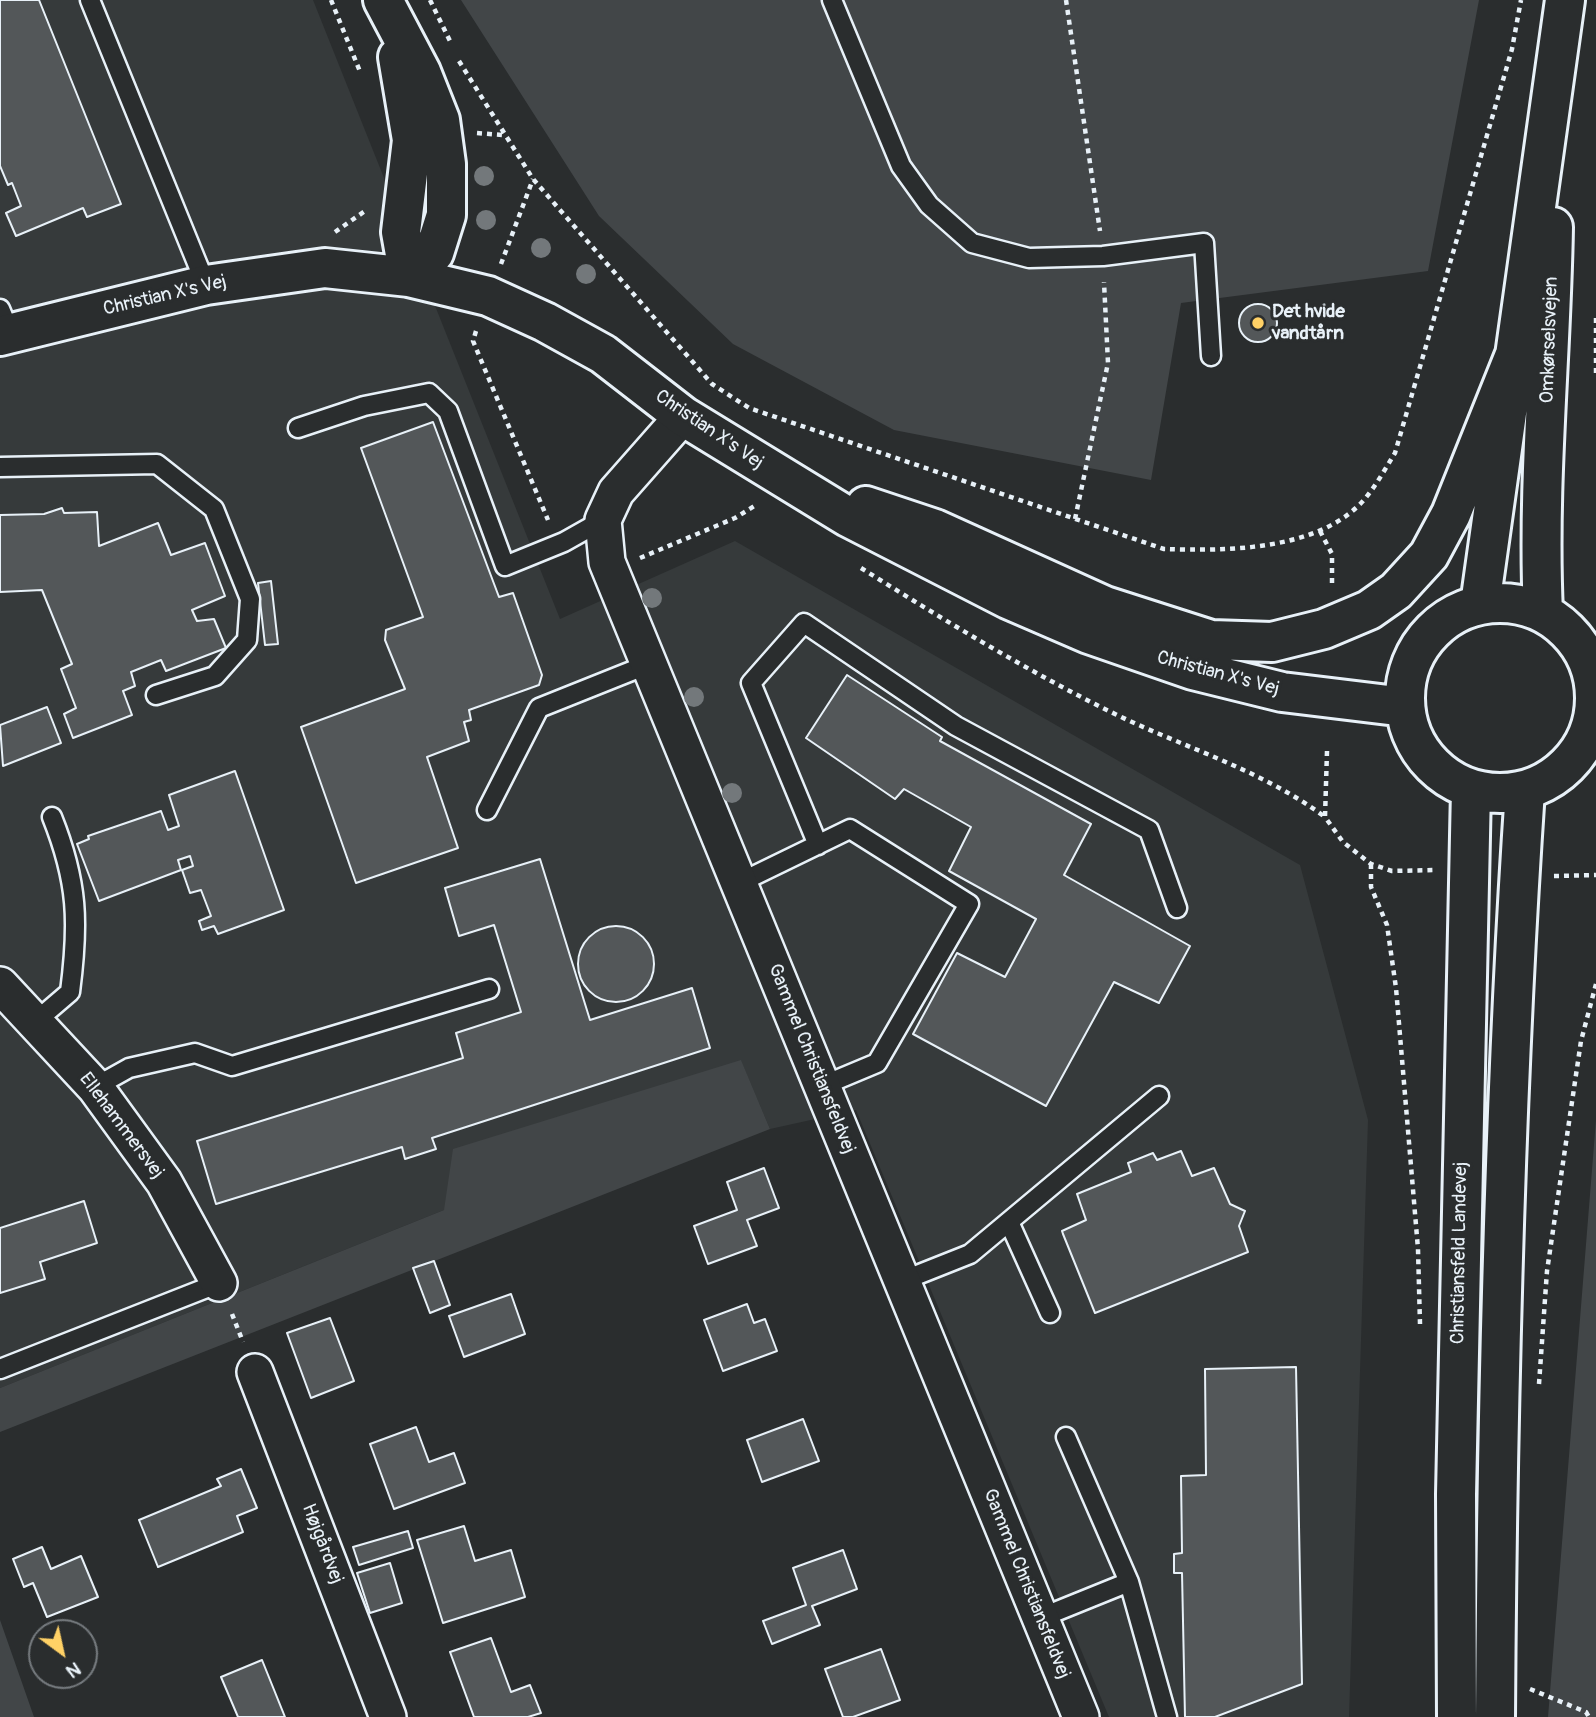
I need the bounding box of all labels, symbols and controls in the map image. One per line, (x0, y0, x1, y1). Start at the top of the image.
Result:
street label: Christian X's Vej (101, 271, 229, 321)
street label: Omkørselsvejen (1536, 276, 1564, 404)
place label: Det hvide vandtårn (1272, 301, 1345, 345)
marker: Det hvide vandtårn (1250, 315, 1266, 331)
street label: Christian X's Vej (651, 385, 767, 475)
street label: Christian X's Vej (1154, 647, 1282, 701)
street label: Gammel Christiansfeldvej (762, 961, 860, 1157)
street label: Ellehammersvej (74, 1069, 168, 1183)
street label: Christiansfeld Landevej (1447, 1162, 1473, 1344)
street label: Gammel Christiansfeldvej (977, 1486, 1075, 1682)
street label: Højgårdvej (296, 1501, 348, 1587)
north arrow (28, 1619, 98, 1689)
text: N (61, 1656, 85, 1683)

